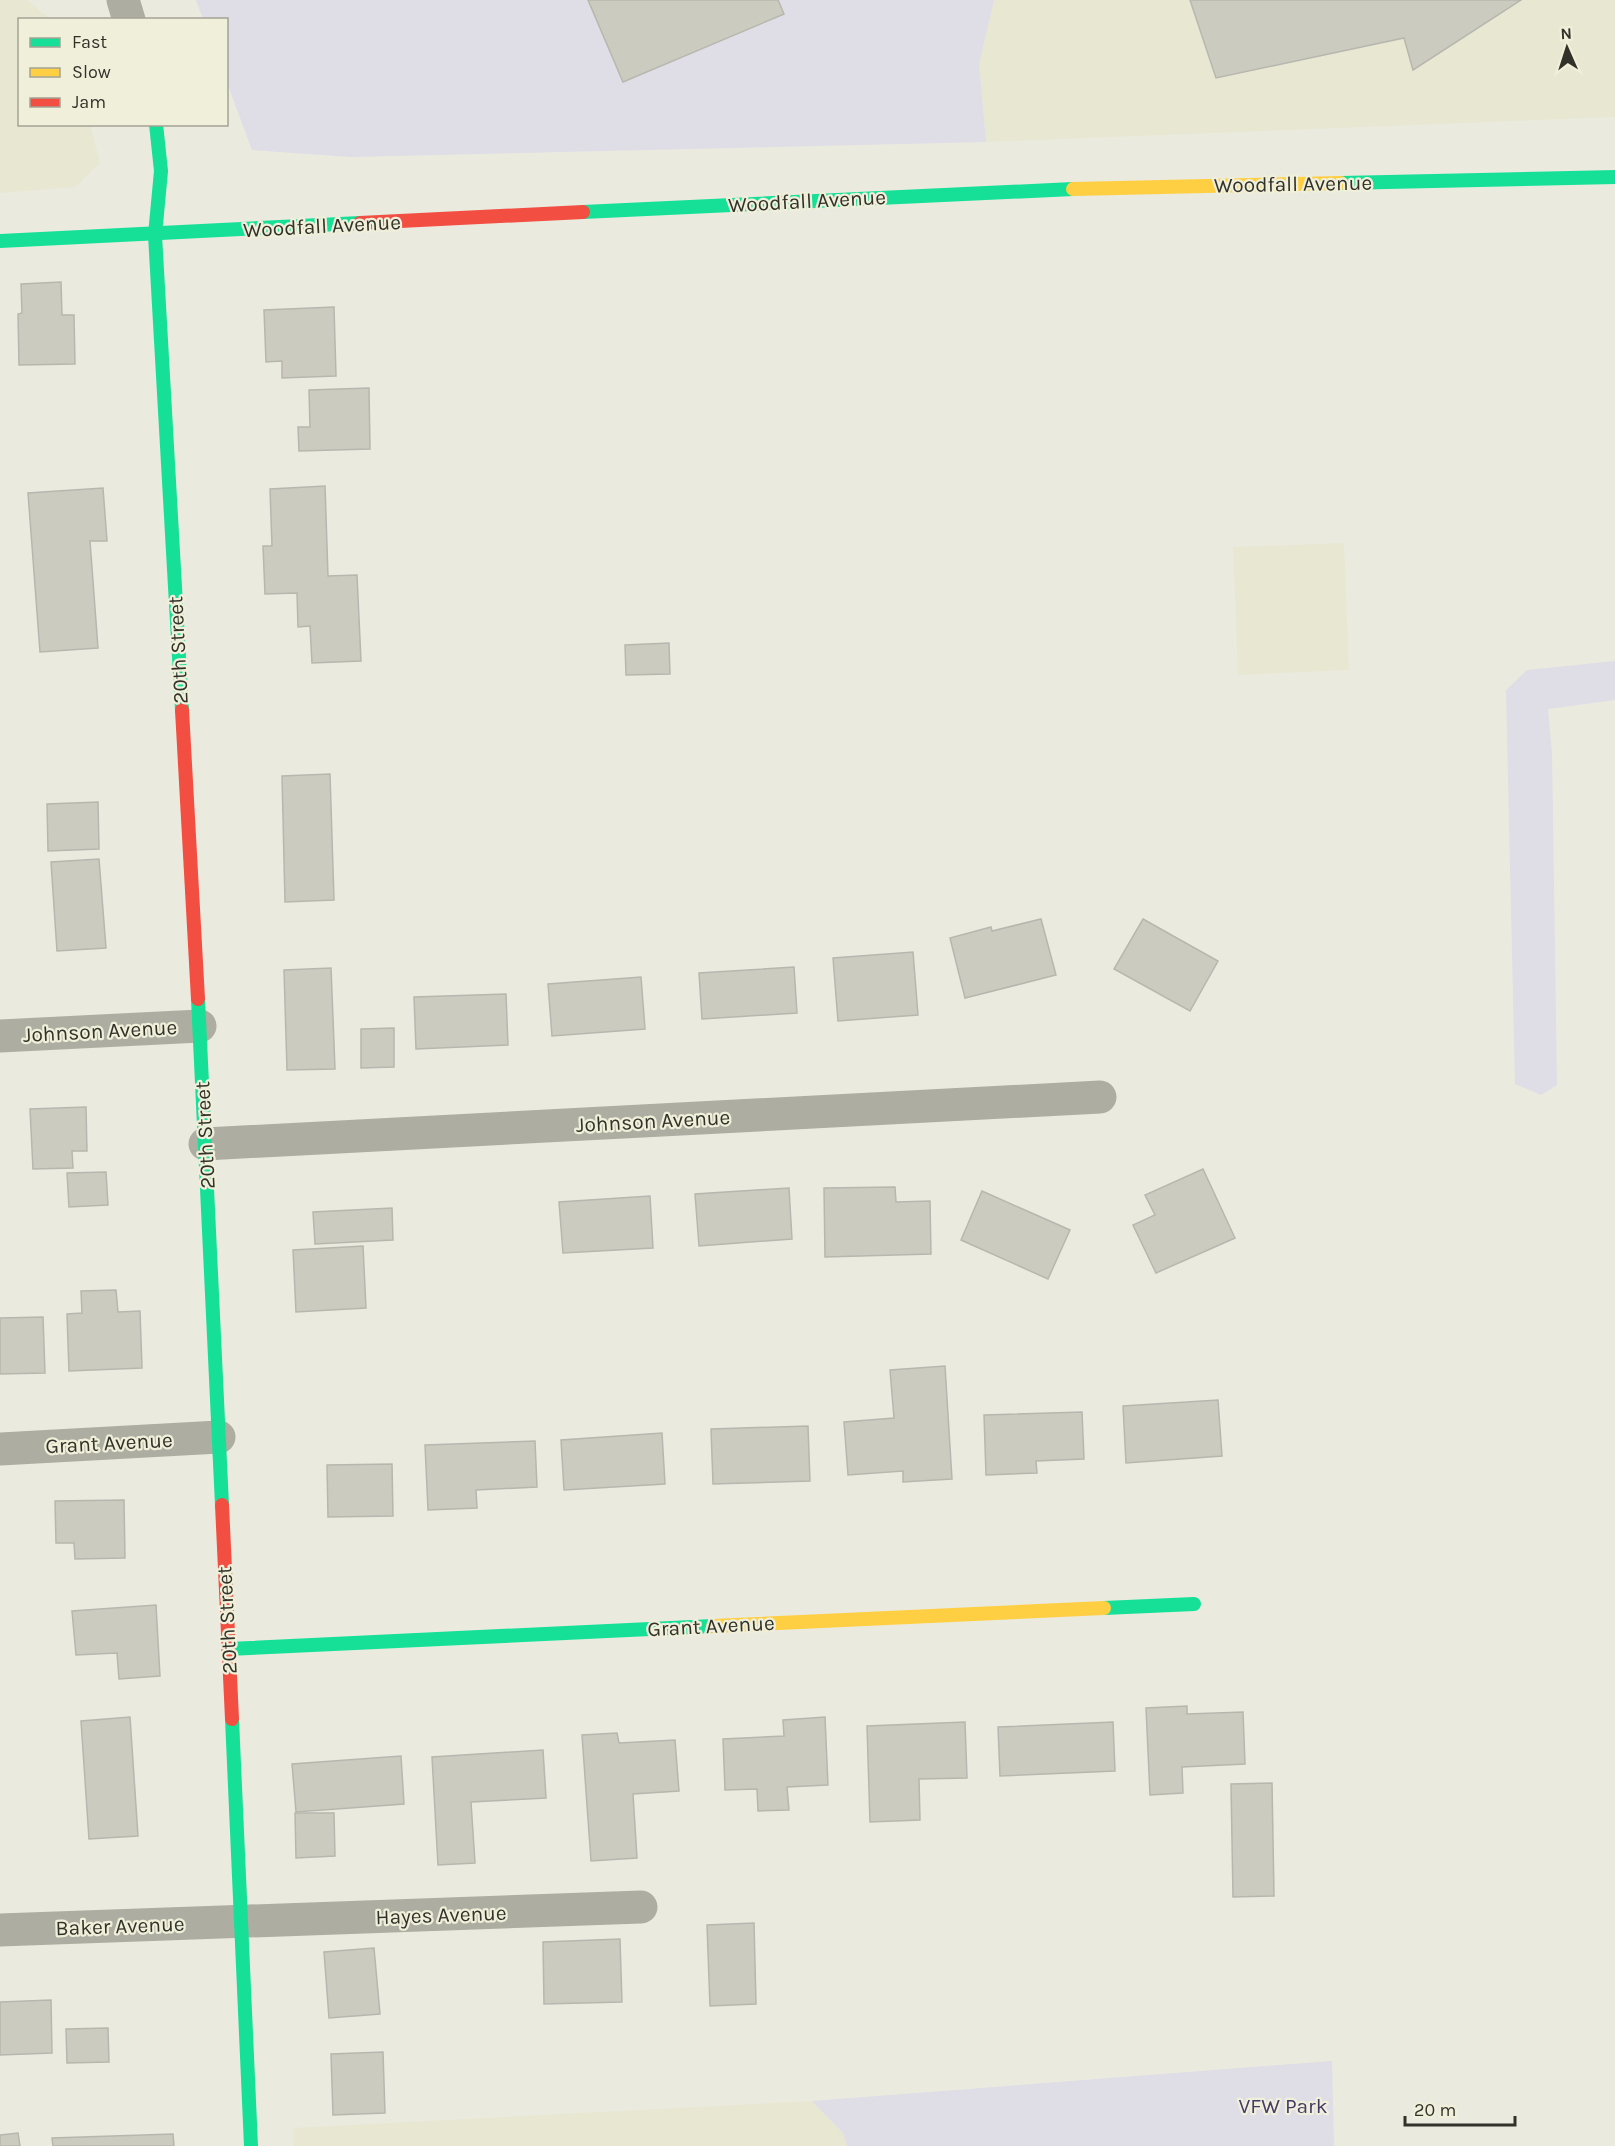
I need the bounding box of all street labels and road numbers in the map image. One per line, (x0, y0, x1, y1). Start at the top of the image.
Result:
street label: Woodfall Avenue (1214, 171, 1372, 197)
street label: Woodfall Avenue (727, 185, 887, 217)
street label: Woodfall Avenue (242, 210, 402, 242)
street label: 20th Street (163, 595, 193, 704)
street label: Johnson Avenue (22, 1015, 178, 1047)
street label: 20th Street (190, 1080, 220, 1189)
street label: Johnson Avenue (575, 1105, 731, 1137)
street label: Grant Avenue (45, 1428, 173, 1458)
street label: 20th Street (212, 1565, 242, 1674)
street label: Grant Avenue (647, 1611, 775, 1641)
street label: Hayes Avenue (375, 1901, 507, 1929)
street label: Baker Avenue (55, 1912, 185, 1940)

